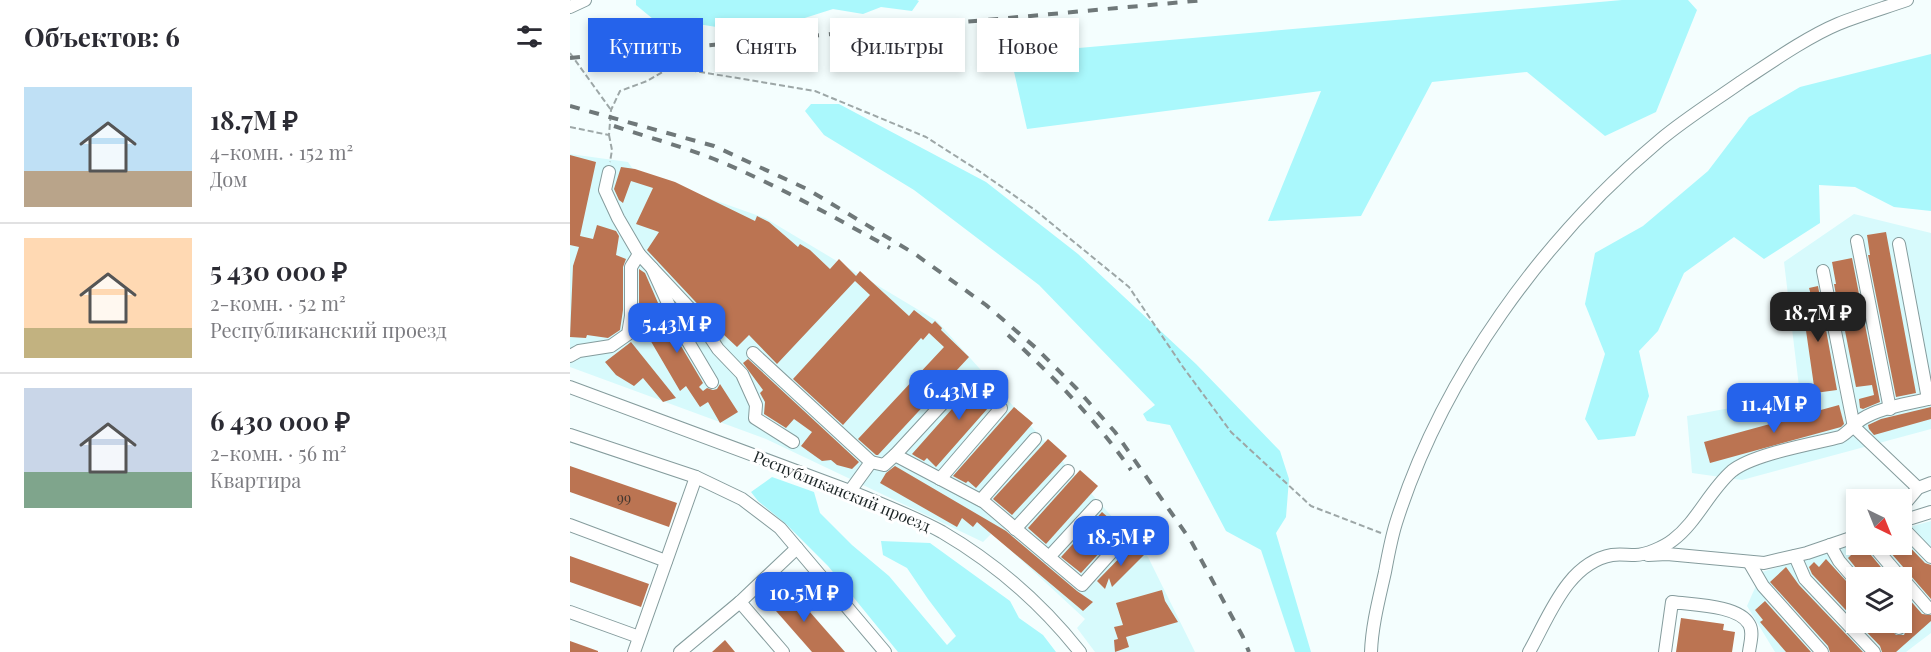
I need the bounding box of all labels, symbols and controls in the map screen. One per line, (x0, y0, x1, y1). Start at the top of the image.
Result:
chip: Купить (588, 18, 703, 72)
chip: Снять (715, 18, 818, 72)
chip: Фильтры (830, 18, 965, 72)
chip: Новое (977, 18, 1079, 72)
text: Объектов: 6 (24, 19, 180, 54)
icon: filters (513, 20, 546, 53)
text: 18.7M ₽ (210, 102, 298, 137)
icon: home (72, 111, 144, 183)
text: 4-комн. · 152 m² (210, 138, 353, 165)
text: Дом (210, 165, 247, 192)
text: 5 430 000 ₽ (210, 253, 347, 288)
icon: home (72, 262, 144, 334)
text: 2-комн. · 52 m² (210, 289, 346, 316)
pin: 18.7M ₽ (1763, 292, 1873, 343)
text: 18.7M ₽ (1784, 298, 1852, 325)
pin: 5.43M ₽ (622, 303, 732, 354)
text: 5.43M ₽ (642, 309, 712, 336)
text: Республиканский проезд (210, 316, 447, 343)
pin: 6.43M ₽ (904, 370, 1014, 421)
text: 6.43M ₽ (923, 376, 995, 403)
pin: 11.4M ₽ (1719, 383, 1829, 434)
text: 11.4M ₽ (1741, 389, 1807, 416)
text: 6 430 000 ₽ (210, 403, 350, 438)
icon: home (72, 412, 144, 484)
text: 2-комн. · 56 m² (210, 439, 347, 466)
street label: Республиканский проезд (750, 445, 935, 536)
text: Квартира (210, 466, 301, 493)
house number: 99 (617, 488, 631, 507)
north arrow (1846, 489, 1912, 555)
map controls (1846, 489, 1912, 633)
pin: 18.5M ₽ (1066, 516, 1176, 567)
text: 18.5M ₽ (1087, 522, 1155, 549)
button: layers (1846, 567, 1912, 633)
pin: 10.5M ₽ (749, 572, 859, 623)
text: 10.5M ₽ (769, 578, 839, 605)

